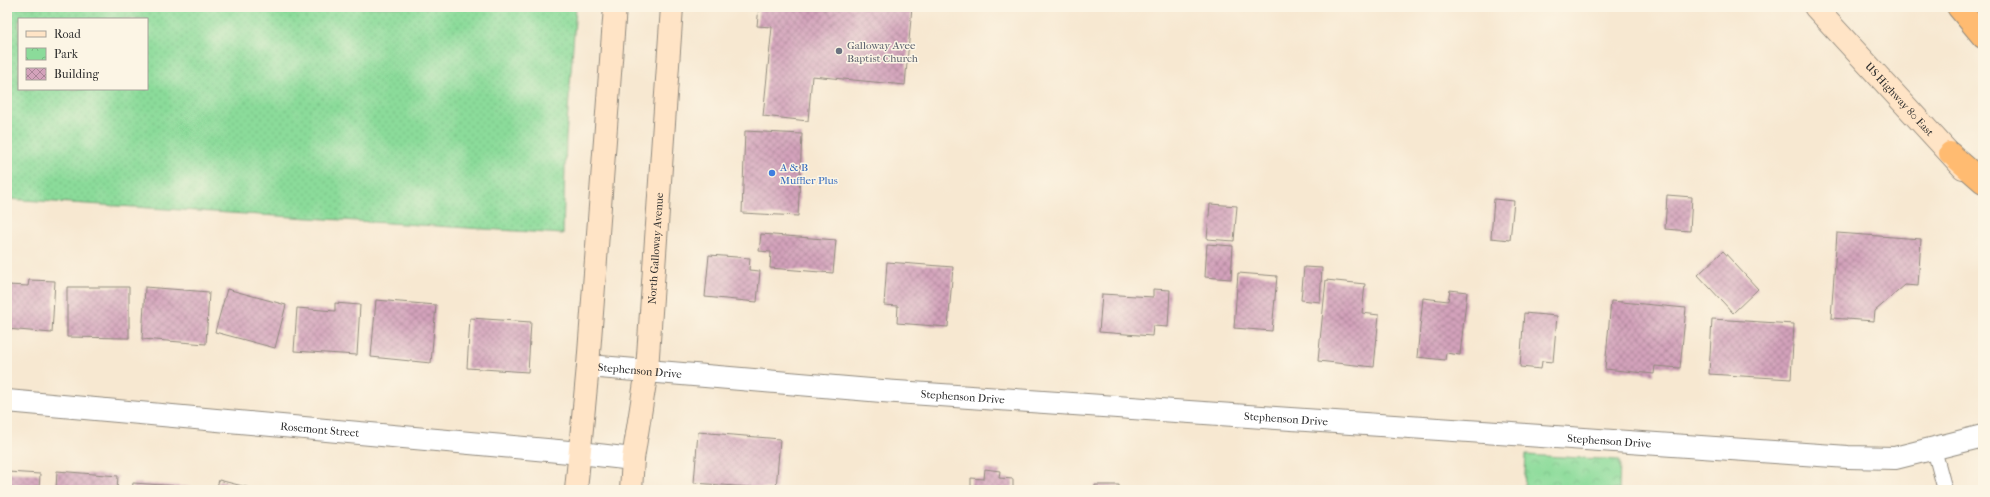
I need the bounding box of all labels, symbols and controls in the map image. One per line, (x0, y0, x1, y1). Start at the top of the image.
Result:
legend (18, 18, 148, 90)
text: Road (54, 27, 81, 41)
place label: Galloway Avee Baptist Church (847, 39, 919, 65)
marker: Galloway Avee Baptist Church (834, 46, 844, 56)
text: Park (54, 47, 79, 61)
street label: US Highway 80 East (1863, 60, 1937, 139)
text: Building (54, 67, 99, 81)
place label: A & B Muffler Plus (779, 161, 838, 187)
marker: A & B Muffler Plus (767, 168, 777, 178)
street label: North Galloway Avenue (645, 192, 666, 305)
street label: Stephenson Drive (597, 360, 683, 380)
street label: Stephenson Drive (920, 387, 1006, 406)
street label: Stephenson Drive (1244, 409, 1329, 428)
street label: Rosemont Street (280, 419, 360, 439)
street label: Stephenson Drive (1567, 431, 1652, 450)

